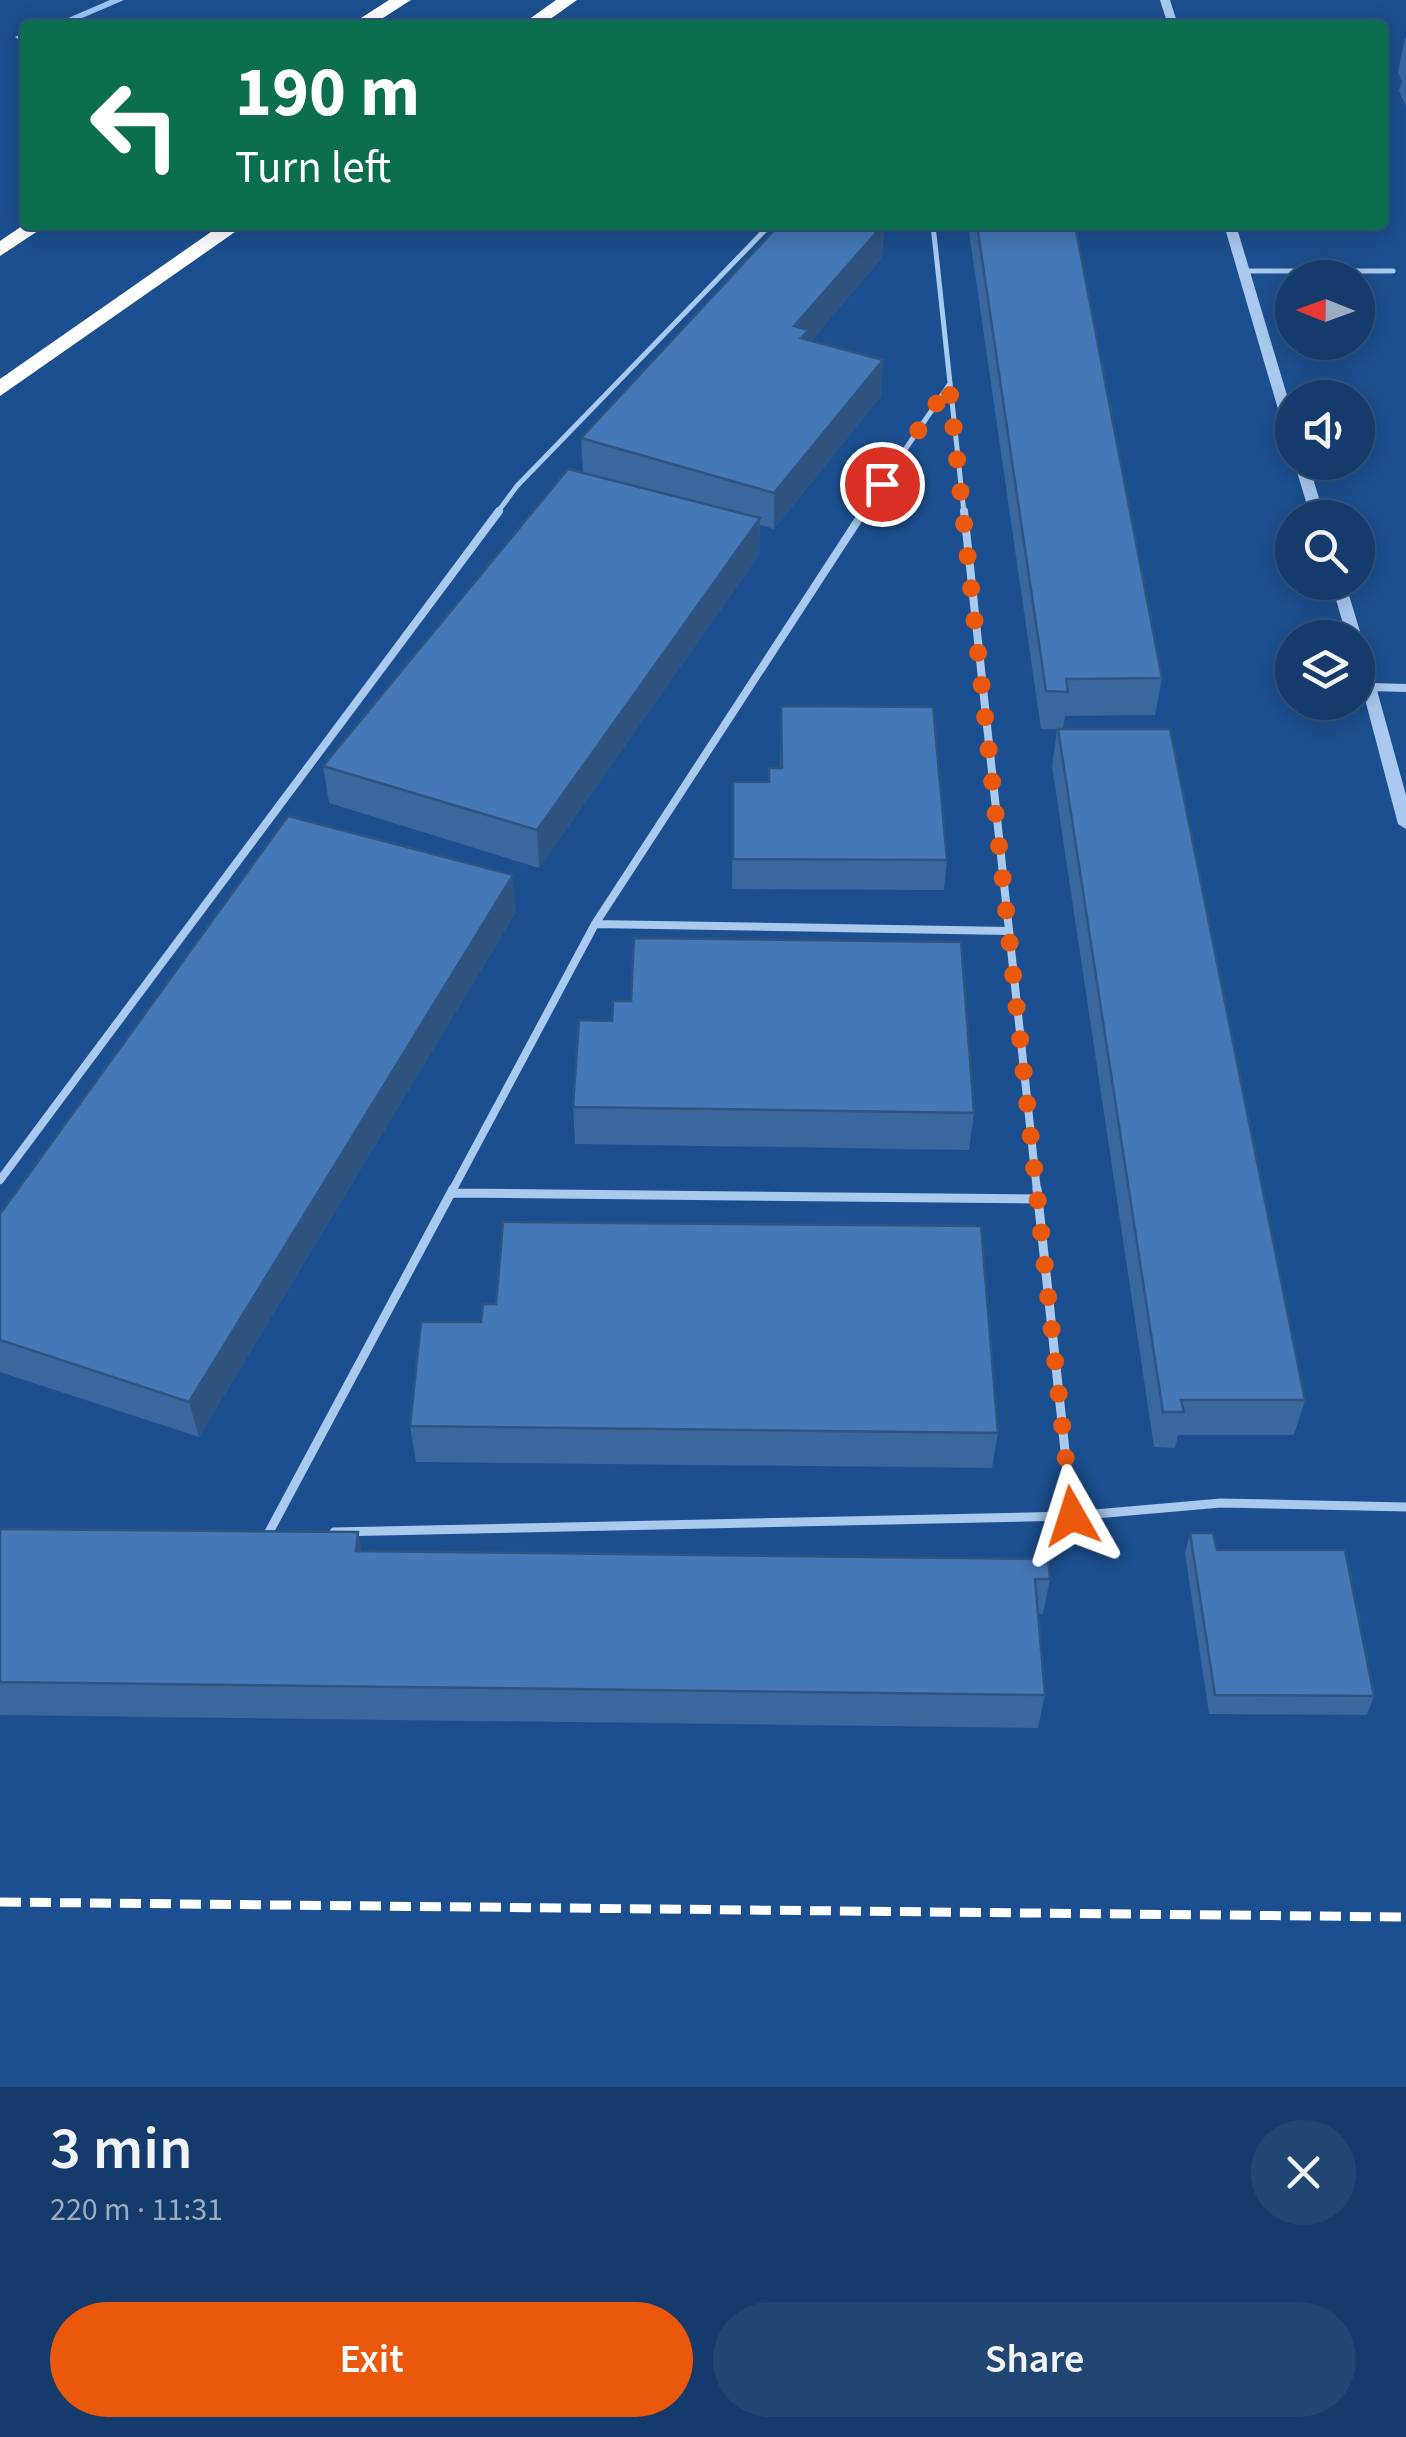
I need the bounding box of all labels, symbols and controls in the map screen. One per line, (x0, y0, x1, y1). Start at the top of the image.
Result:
text: 190 m (235, 43, 420, 143)
icon: left (70, 60, 200, 190)
text: Turn left (235, 136, 391, 200)
north arrow (1275, 260, 1375, 360)
map controls (1275, 260, 1375, 720)
button: sound (1275, 380, 1375, 480)
pin (840, 442, 925, 527)
icon: arrive (855, 457, 910, 512)
button: search (1275, 500, 1375, 600)
button: layers (1275, 620, 1375, 720)
position arrow (1020, 1464, 1124, 1568)
text: 3 min (50, 2107, 193, 2192)
button: close (1251, 2120, 1356, 2225)
text: 220 m · 11:31 (50, 2187, 223, 2233)
button: Exit (50, 2302, 693, 2417)
button: Share (713, 2302, 1356, 2417)

